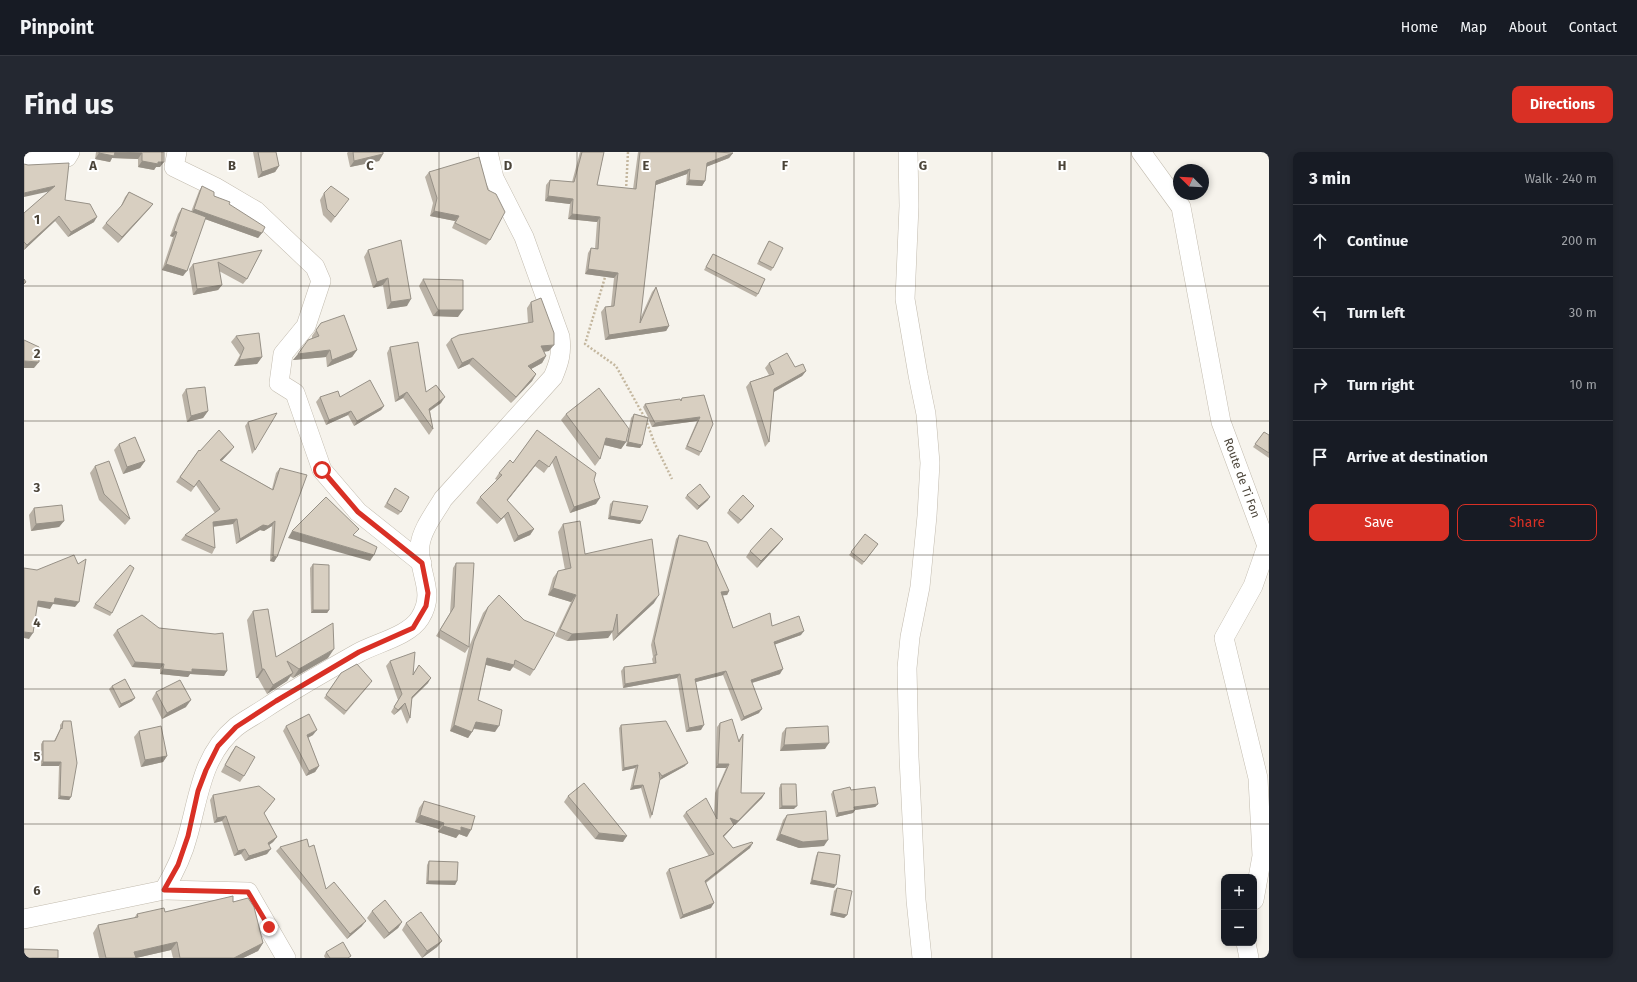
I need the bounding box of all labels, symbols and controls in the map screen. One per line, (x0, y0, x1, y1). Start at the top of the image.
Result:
text: Pinpoint (20, 16, 94, 39)
text: Home (1401, 19, 1438, 36)
text: Map (1460, 19, 1487, 36)
text: About (1509, 19, 1547, 36)
text: Contact (1569, 19, 1617, 36)
button: Directions (1512, 86, 1613, 123)
text: Find us (24, 88, 114, 121)
text: A (88, 158, 97, 173)
text: B (228, 158, 236, 173)
text: C (366, 158, 374, 173)
text: D (504, 158, 513, 173)
text: E (643, 158, 650, 173)
text: F (782, 158, 789, 173)
text: G (919, 158, 927, 173)
text: H (1058, 158, 1066, 173)
north arrow (1173, 164, 1209, 200)
text: 3 min (1309, 168, 1351, 189)
text: Walk · 240 m (1524, 171, 1597, 186)
text: 1 (34, 212, 40, 227)
icon: ahead (1309, 230, 1331, 252)
text: Continue (1347, 232, 1408, 250)
text: 200 m (1561, 233, 1597, 248)
icon: left (1309, 302, 1331, 324)
text: Turn left (1347, 304, 1405, 322)
text: 30 m (1569, 305, 1597, 320)
text: 2 (34, 346, 41, 361)
icon: right (1309, 374, 1331, 396)
text: Turn right (1347, 376, 1414, 394)
text: 10 m (1570, 377, 1597, 392)
street label: Route de Ti Fon (1221, 436, 1263, 520)
icon: arrive (1309, 446, 1331, 468)
text: Arrive at destination (1347, 448, 1488, 466)
route start (313, 461, 331, 479)
text: 3 (33, 480, 41, 495)
button: Save (1309, 504, 1449, 541)
button: Share (1457, 504, 1597, 541)
text: 4 (33, 615, 41, 630)
text: 5 (34, 749, 41, 764)
map controls (1221, 874, 1257, 946)
button: + (1221, 874, 1257, 910)
text: 6 (33, 883, 41, 898)
button: − (1221, 910, 1257, 946)
route end (260, 918, 278, 936)

